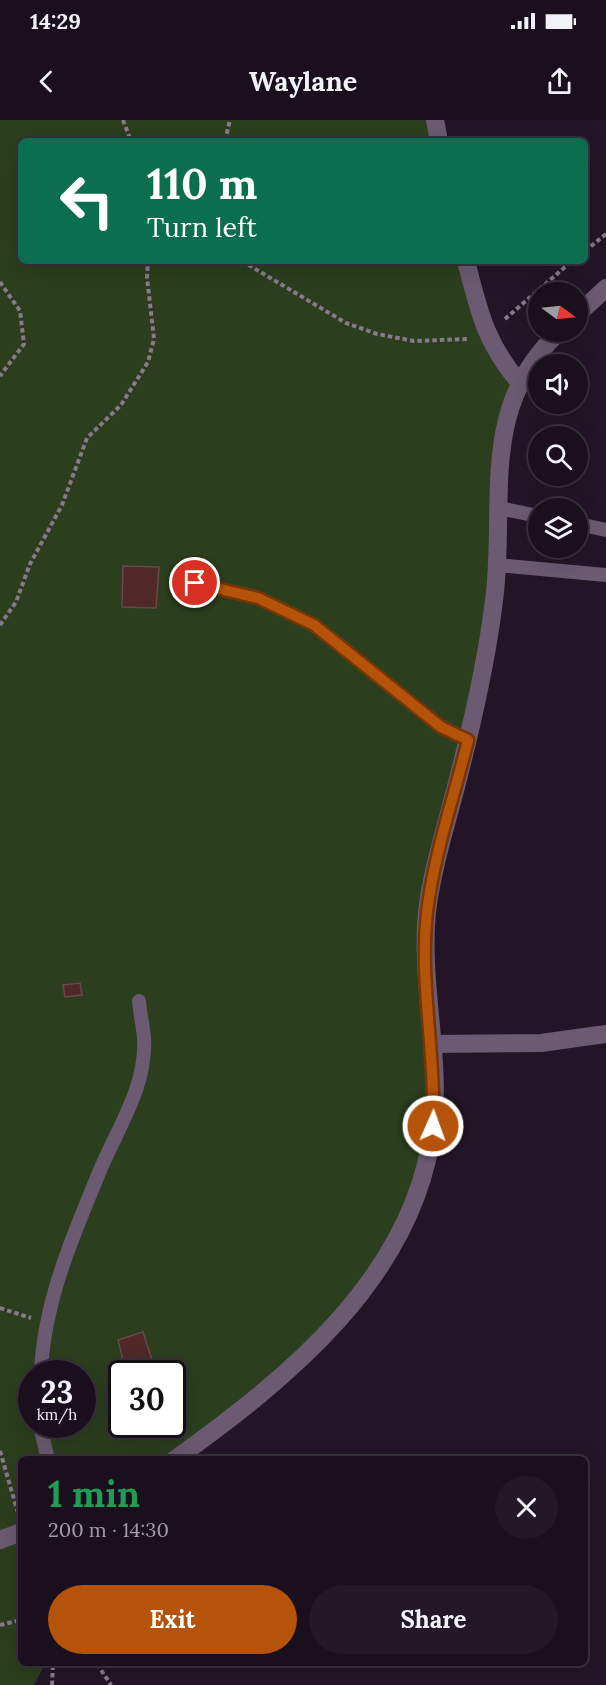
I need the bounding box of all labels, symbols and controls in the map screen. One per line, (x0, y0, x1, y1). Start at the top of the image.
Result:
text: 14:29 (30, 7, 81, 35)
text: Waylane (249, 64, 357, 98)
icon: back (30, 65, 63, 98)
icon: share (543, 65, 576, 98)
text: 110 m (147, 157, 258, 211)
icon: left (48, 162, 126, 240)
text: Turn left (147, 210, 257, 244)
north arrow (528, 282, 588, 342)
map controls (528, 282, 588, 558)
button: sound (528, 354, 588, 414)
button: search (528, 426, 588, 486)
button: layers (528, 498, 588, 558)
pin (169, 557, 220, 608)
icon: arrive (178, 566, 211, 599)
position arrow (401, 1094, 465, 1158)
speed limit sign: 30 (108, 1360, 186, 1438)
text: 23 (41, 1373, 73, 1411)
text: km/h (37, 1405, 77, 1424)
text: 1 min (48, 1471, 140, 1517)
button: close (495, 1476, 558, 1539)
text: 200 m · 14:30 (48, 1517, 169, 1542)
button: Exit (48, 1585, 297, 1654)
button: Share (309, 1585, 558, 1654)

